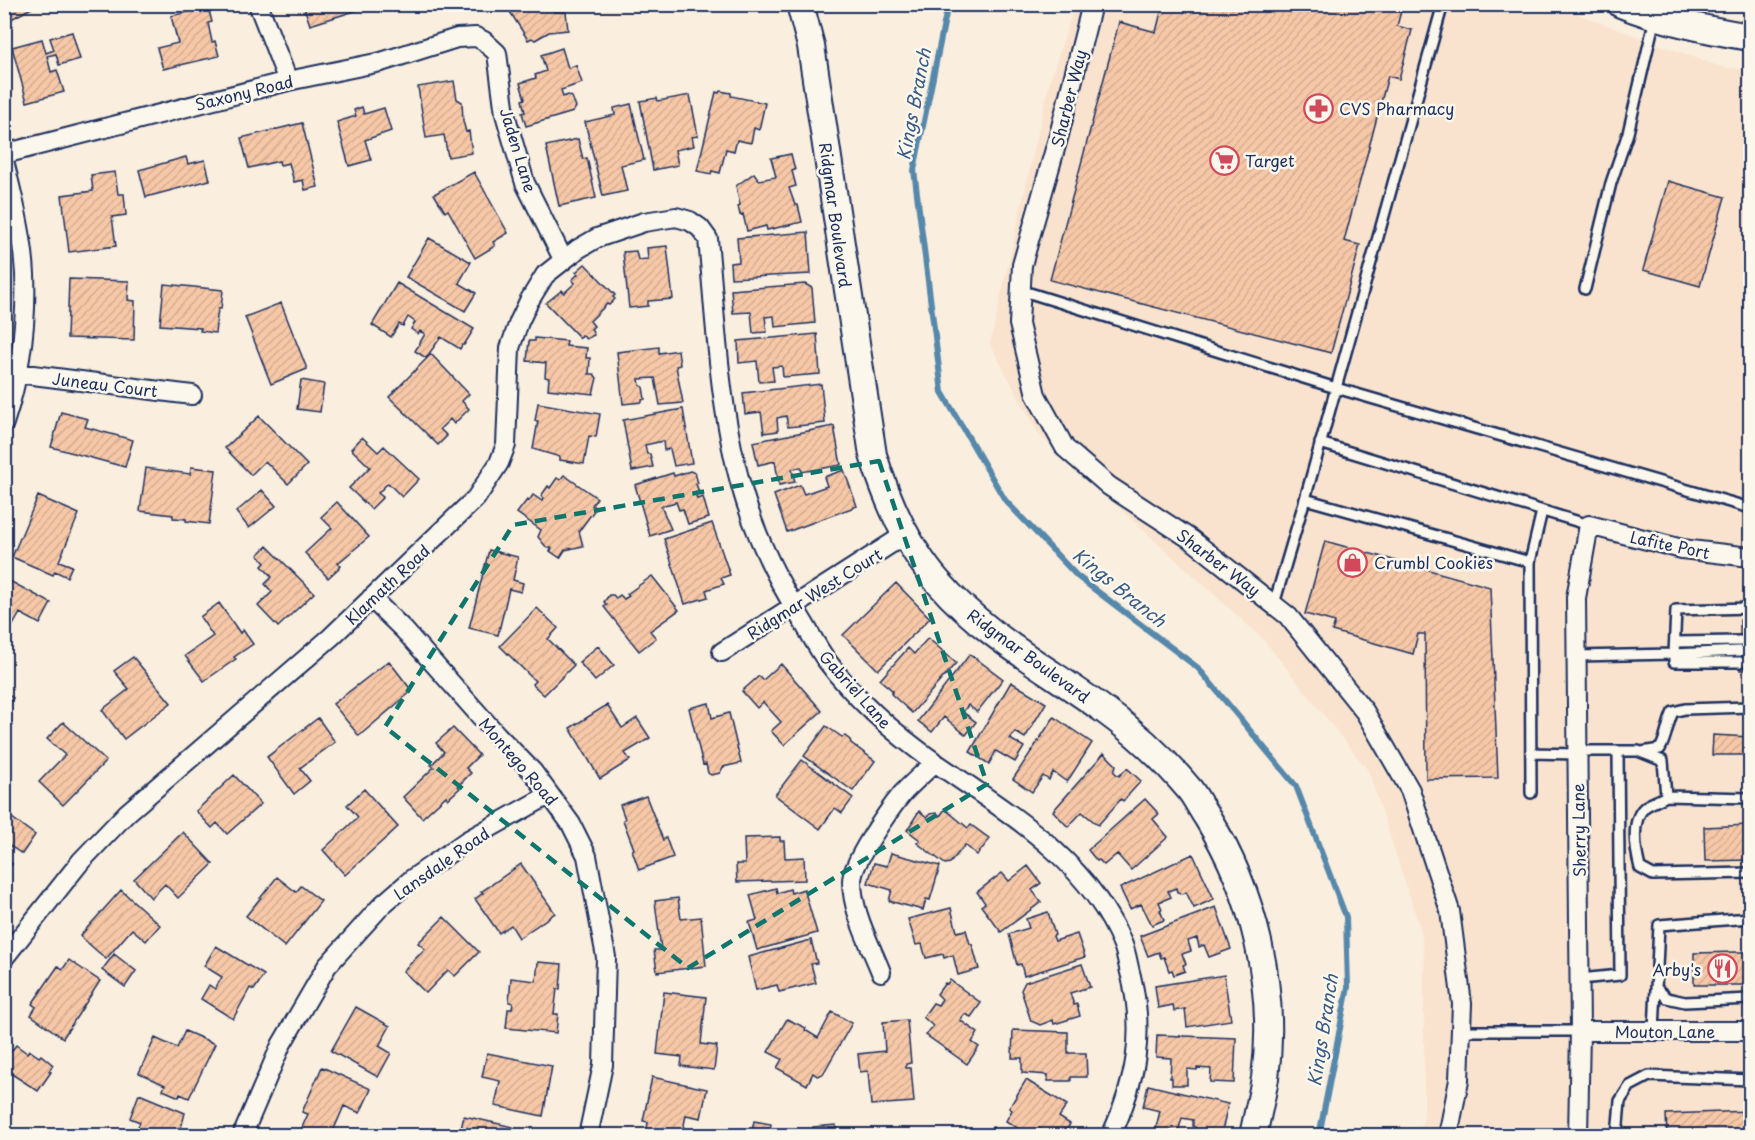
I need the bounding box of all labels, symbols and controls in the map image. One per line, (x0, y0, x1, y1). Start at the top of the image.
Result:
water label: Kings Branch (889, 45, 937, 162)
street label: Sharber Way (1044, 47, 1092, 149)
street label: Saxony Road (192, 68, 296, 116)
pharmacy icon: CVS Pharmacy (1302, 92, 1334, 124)
place label: CVS Pharmacy (1339, 96, 1454, 120)
street label: Jaden Lane (495, 105, 543, 195)
street label: Ridgmar Boulevard (814, 141, 858, 289)
supermarket icon: Target (1208, 144, 1240, 176)
place label: Target (1245, 148, 1295, 172)
street label: Juneau Court (51, 366, 159, 402)
street label: Sharber Way (1172, 522, 1266, 602)
street label: Lafite Port (1628, 524, 1713, 564)
street label: Klamath Road (339, 538, 435, 630)
street label: Ridgmar West Court (742, 541, 887, 644)
water label: Kings Branch (1068, 541, 1173, 633)
shop icon: Crumbl Cookies (1337, 546, 1369, 578)
place label: Crumbl Cookies (1374, 550, 1493, 574)
street label: Ridgmar Boulevard (963, 602, 1095, 708)
street label: Gabriel Lane (814, 645, 898, 733)
street label: Montego Road (474, 712, 564, 810)
street label: Sherry Lane (1565, 783, 1591, 877)
street label: Lansdale Road (388, 821, 494, 905)
restaurant icon: Arby's (1706, 953, 1738, 985)
place label: Arby's (1652, 957, 1701, 981)
water label: Kings Branch (1300, 972, 1344, 1088)
street label: Mouton Lane (1615, 1019, 1715, 1043)

